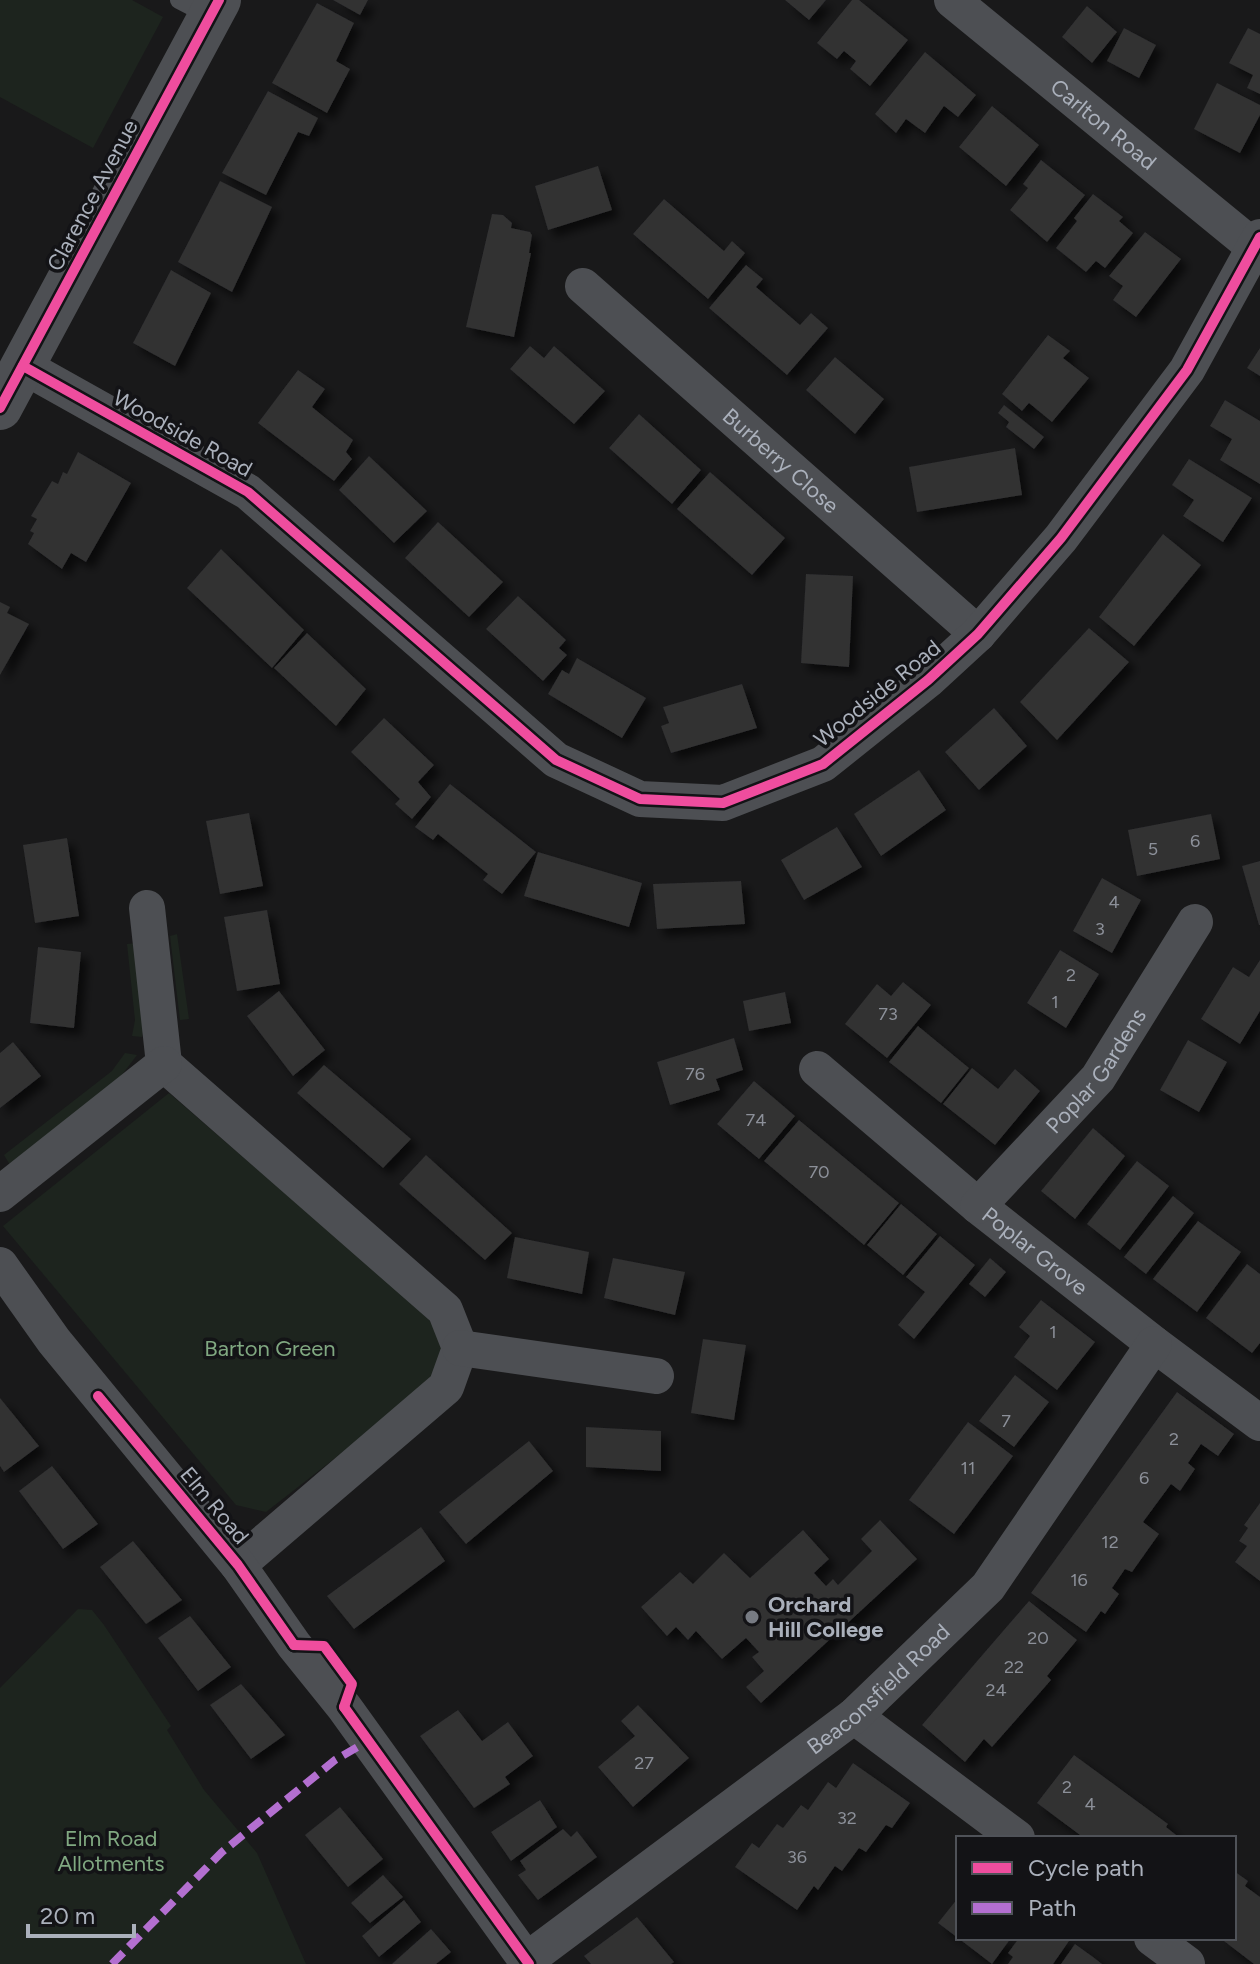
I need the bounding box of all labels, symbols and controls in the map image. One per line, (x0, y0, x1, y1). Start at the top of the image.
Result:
street label: Carlton Road (1045, 73, 1162, 176)
street label: Clarence Avenue (41, 115, 144, 275)
street label: Woodside Road (108, 384, 257, 483)
street label: Burberry Close (717, 403, 844, 519)
street label: Woodside Road (809, 634, 946, 753)
house number: 6 (1190, 830, 1200, 852)
house number: 5 (1148, 838, 1158, 860)
house number: 4 (1108, 891, 1120, 913)
house number: 3 (1095, 918, 1105, 940)
house number: 2 (1066, 964, 1076, 986)
house number: 1 (1051, 991, 1059, 1013)
house number: 73 (878, 1003, 898, 1025)
street label: Poplar Gardens (1040, 1004, 1152, 1139)
house number: 76 (685, 1063, 705, 1085)
house number: 74 (746, 1109, 766, 1131)
house number: 70 (808, 1161, 830, 1183)
street label: Poplar Grove (976, 1201, 1093, 1301)
house number: 1 (1049, 1321, 1057, 1343)
park label: Barton Green (204, 1335, 336, 1362)
house number: 7 (1001, 1410, 1011, 1432)
house number: 2 (1169, 1428, 1179, 1450)
house number: 11 (961, 1457, 975, 1479)
street label: Elm Road (174, 1461, 255, 1549)
house number: 6 (1139, 1467, 1149, 1489)
house number: 12 (1101, 1531, 1119, 1553)
house number: 16 (1070, 1569, 1088, 1591)
place label: Orchard Hill College (768, 1591, 883, 1643)
marker: Orchard Hill College (743, 1608, 761, 1626)
street label: Beaconsfield Road (802, 1618, 956, 1760)
house number: 20 (1027, 1627, 1049, 1649)
house number: 22 (1004, 1656, 1024, 1678)
house number: 24 (985, 1679, 1007, 1701)
house number: 27 (634, 1752, 654, 1774)
house number: 2 (1062, 1776, 1072, 1798)
house number: 4 (1084, 1793, 1096, 1815)
house number: 32 (837, 1807, 857, 1829)
park label: Elm Road Allotments (57, 1825, 165, 1877)
legend (956, 1836, 1236, 1940)
house number: 36 (787, 1846, 807, 1868)
text: Cycle path (1028, 1853, 1144, 1882)
scale bar (28, 1888, 134, 1938)
text: Path (1028, 1893, 1076, 1922)
text: 20 m (40, 1901, 95, 1930)

